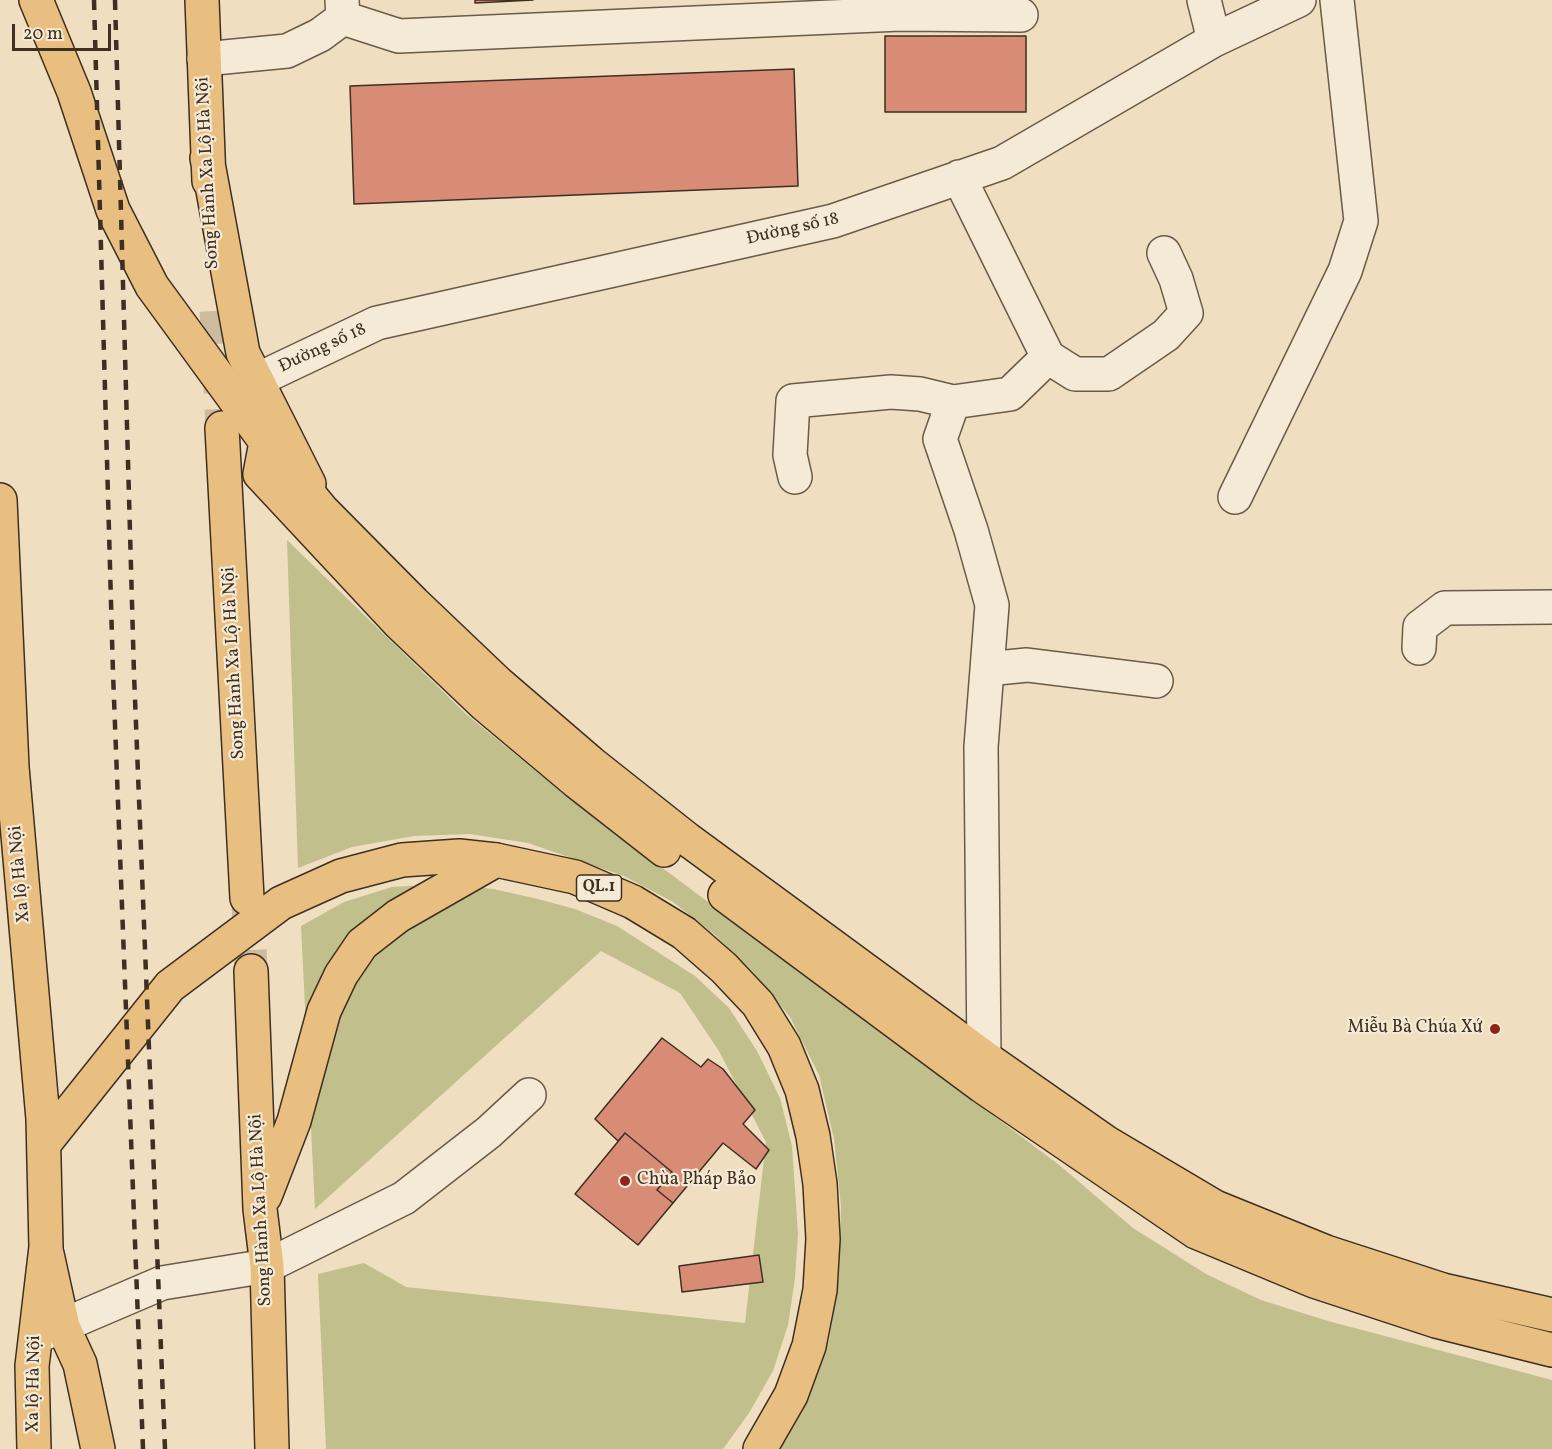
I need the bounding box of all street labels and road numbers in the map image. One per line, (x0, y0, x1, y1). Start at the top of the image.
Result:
street label: Song Hành Xa Lộ Hà Nội (193, 76, 225, 270)
street label: Đường số 18 (745, 209, 841, 251)
street label: Đường số 18 (276, 319, 370, 379)
street label: Song Hành Xa Lộ Hà Nội (219, 566, 251, 760)
street label: Xa lộ Hà Nội (6, 824, 36, 924)
road number: QL.1 (576, 875, 622, 901)
street label: Song Hành Xa Lộ Hà Nội (246, 1113, 278, 1307)
street label: Xa lộ Hà Nội (23, 1335, 47, 1433)

